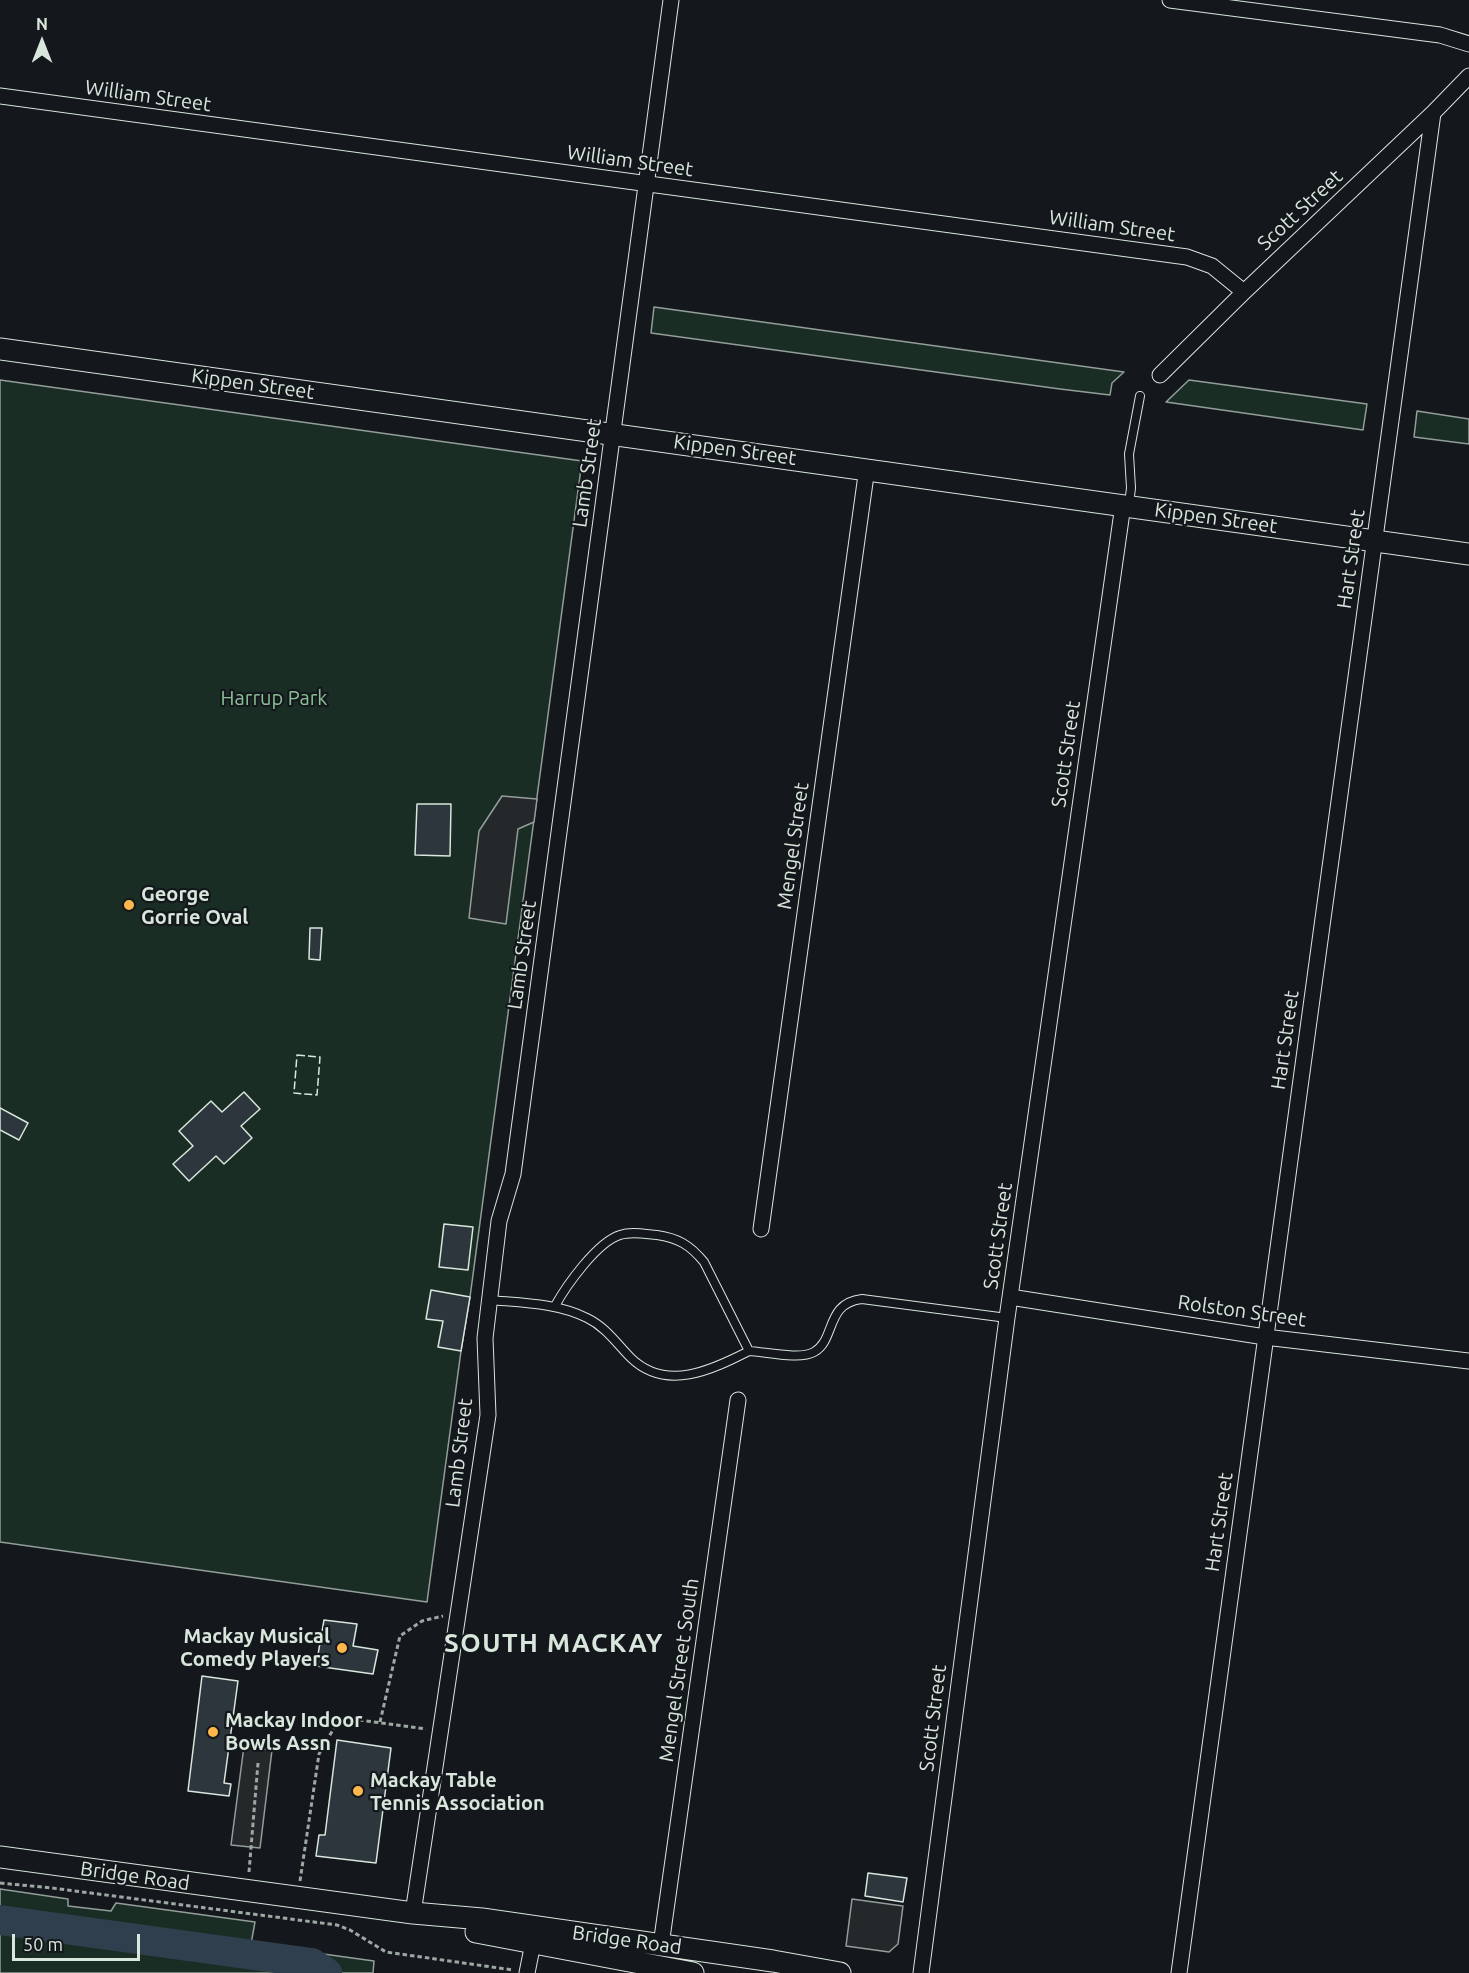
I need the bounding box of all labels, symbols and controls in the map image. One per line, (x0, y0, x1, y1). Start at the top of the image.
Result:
north arrow (12, 12, 72, 72)
text: N (36, 15, 48, 33)
street label: William Street (83, 75, 213, 117)
street label: William Street (565, 140, 695, 182)
street label: Scott Street (1252, 165, 1348, 255)
street label: William Street (1047, 205, 1177, 247)
street label: Kippen Street (190, 364, 316, 404)
street label: Lamb Street (567, 417, 607, 529)
street label: Kippen Street (672, 430, 798, 470)
street label: Kippen Street (1153, 498, 1279, 538)
street label: Hart Street (1332, 508, 1370, 610)
park label: Harrup Park (221, 686, 327, 710)
street label: Scott Street (1047, 699, 1085, 809)
street label: Mengel Street (772, 781, 814, 911)
place label: George Gorrie Oval (141, 882, 248, 929)
marker: George Gorrie Oval (122, 898, 136, 912)
street label: Lamb Street (502, 899, 542, 1011)
street label: Hart Street (1266, 989, 1304, 1091)
street label: Scott Street (979, 1181, 1017, 1291)
street label: Rolston Street (1176, 1290, 1308, 1332)
street label: Lamb Street (440, 1397, 478, 1509)
street label: Hart Street (1200, 1471, 1238, 1573)
street label: Mengel Street South (654, 1576, 704, 1764)
place label: Mackay Musical Comedy Players (180, 1624, 330, 1671)
district label: SOUTH MACKAY (444, 1627, 664, 1659)
marker: Mackay Musical Comedy Players (335, 1641, 349, 1655)
street label: Scott Street (915, 1663, 951, 1773)
place label: Mackay Indoor Bowls Assn (225, 1708, 363, 1755)
marker: Mackay Indoor Bowls Assn (206, 1725, 220, 1739)
place label: Mackay Table Tennis Association (370, 1768, 545, 1815)
marker: Mackay Table Tennis Association (351, 1784, 365, 1798)
street label: Bridge Road (79, 1856, 191, 1896)
street label: Bridge Road (571, 1920, 683, 1960)
scale bar (15, 1922, 142, 1960)
text: 50 m (23, 1934, 63, 1954)

